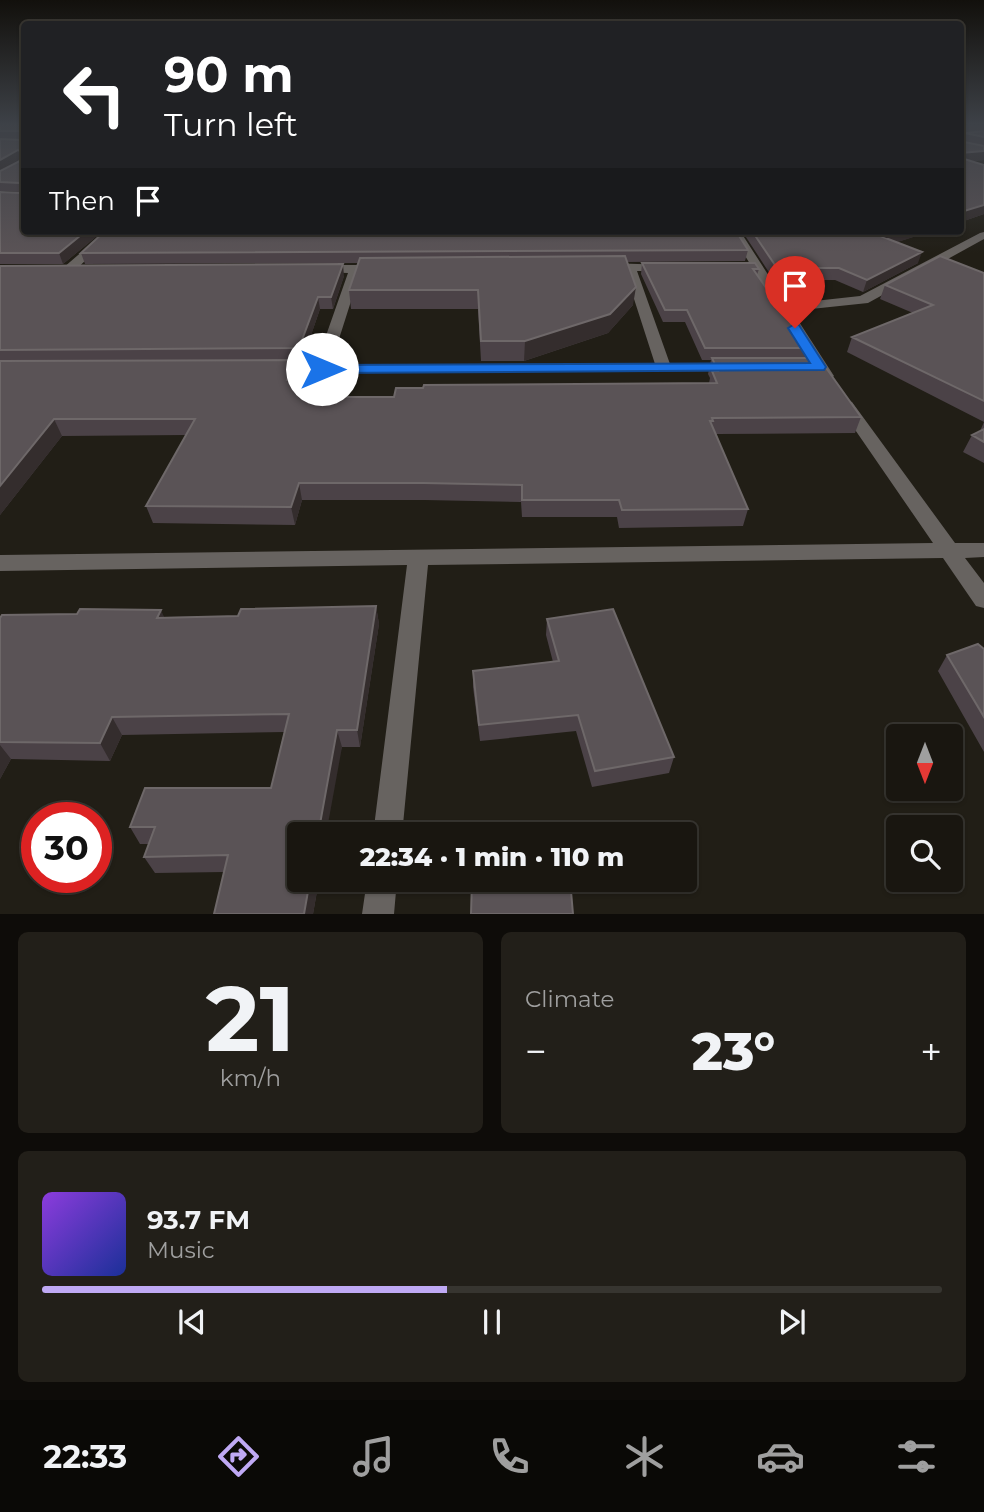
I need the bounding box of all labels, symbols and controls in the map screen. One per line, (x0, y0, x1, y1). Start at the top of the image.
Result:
text: 90 m (164, 45, 294, 104)
icon: left (49, 49, 140, 140)
text: Turn left (164, 105, 298, 144)
icon: arrive (129, 182, 167, 220)
text: Then (49, 185, 115, 217)
pin (765, 256, 825, 328)
icon: arrive (776, 267, 814, 305)
position arrow (285, 332, 359, 406)
north arrow (886, 724, 962, 802)
map controls (886, 724, 963, 892)
speed limit sign: 30 (21, 802, 112, 893)
button: search (886, 815, 963, 892)
text: 22:34 · 1 min · 110 m (360, 841, 624, 873)
text: 21 (206, 963, 295, 1074)
text: Climate (525, 985, 614, 1013)
text: 23° (692, 1020, 775, 1083)
text: − (525, 1028, 547, 1075)
text: + (920, 1028, 942, 1075)
text: km/h (220, 1064, 281, 1092)
text: 93.7 FM (147, 1204, 250, 1236)
text: Music (147, 1236, 215, 1264)
icon: previous (173, 1303, 211, 1341)
icon: pause (473, 1303, 511, 1341)
icon: next (773, 1303, 811, 1341)
icon: directions (214, 1432, 263, 1481)
icon: music (349, 1432, 398, 1481)
icon: phone (485, 1432, 534, 1481)
icon: climate (620, 1432, 669, 1481)
icon: car (756, 1432, 805, 1481)
icon: filters (892, 1432, 941, 1481)
text: 22:33 (43, 1437, 127, 1476)

